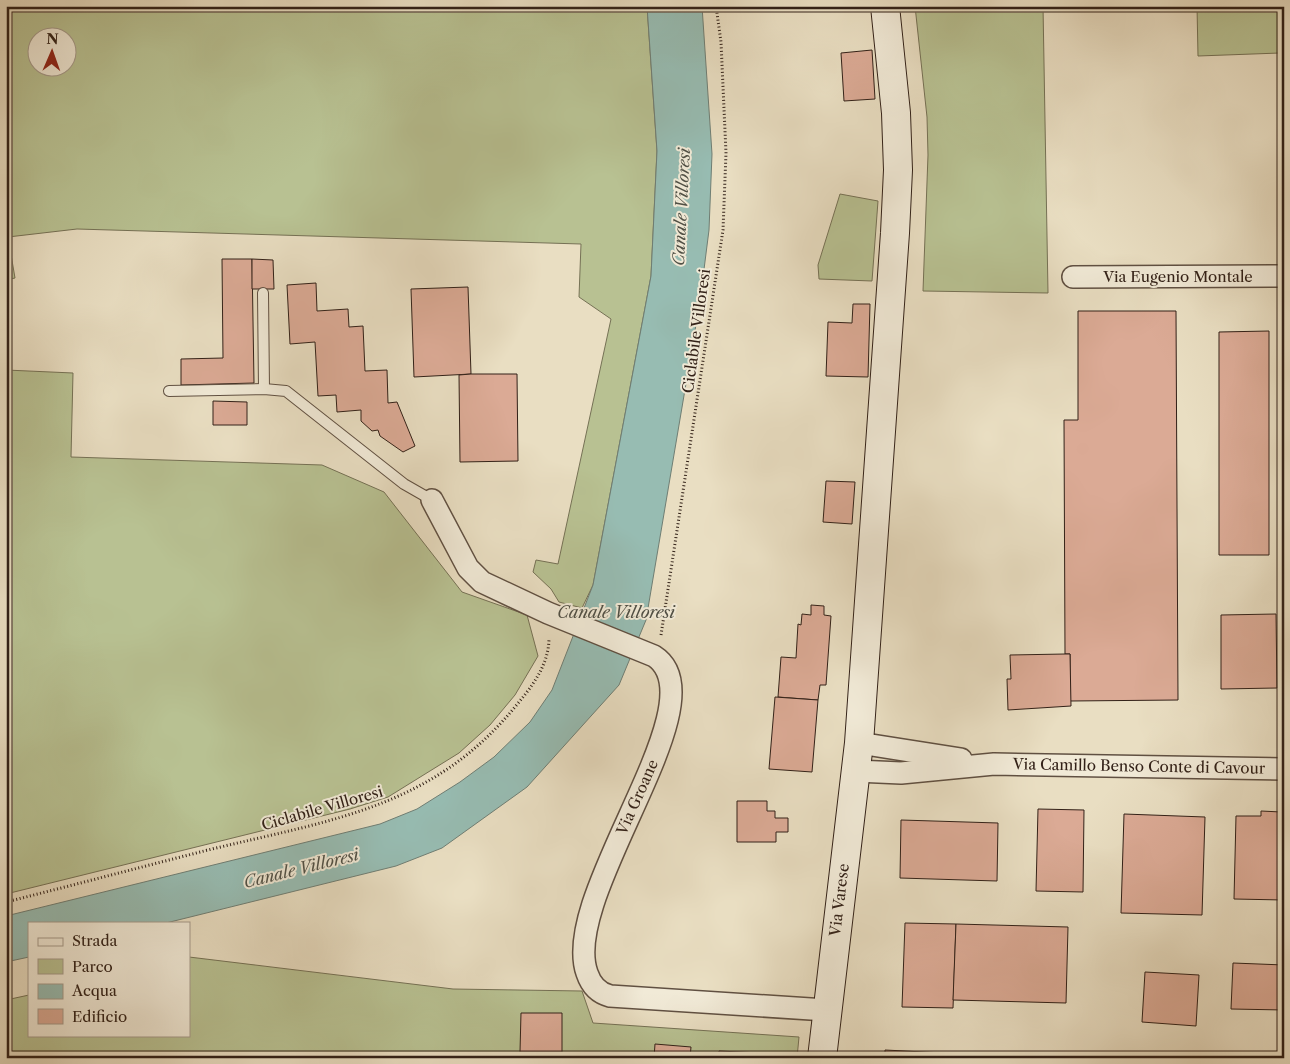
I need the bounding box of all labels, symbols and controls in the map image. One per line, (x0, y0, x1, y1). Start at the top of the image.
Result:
north arrow (28, 28, 78, 78)
text: N (46, 30, 59, 48)
water label: Canale Villoresi (668, 147, 694, 266)
street label: Ciclabile Villoresi (678, 267, 714, 394)
street label: Via Eugenio Montale (1102, 267, 1253, 286)
water label: Canale Villoresi (557, 602, 676, 622)
street label: Via Camillo Benso Conte di Cavour (1012, 754, 1266, 778)
street label: Via Groane (612, 756, 662, 838)
street label: Ciclabile Villoresi (259, 781, 385, 834)
water label: Canale Villoresi (241, 844, 362, 892)
street label: Via Varese (825, 862, 853, 939)
legend (28, 922, 190, 1036)
text: Strada (72, 931, 118, 950)
text: Parco (72, 957, 113, 976)
text: Acqua (71, 981, 117, 1000)
text: Edificio (72, 1007, 127, 1026)

